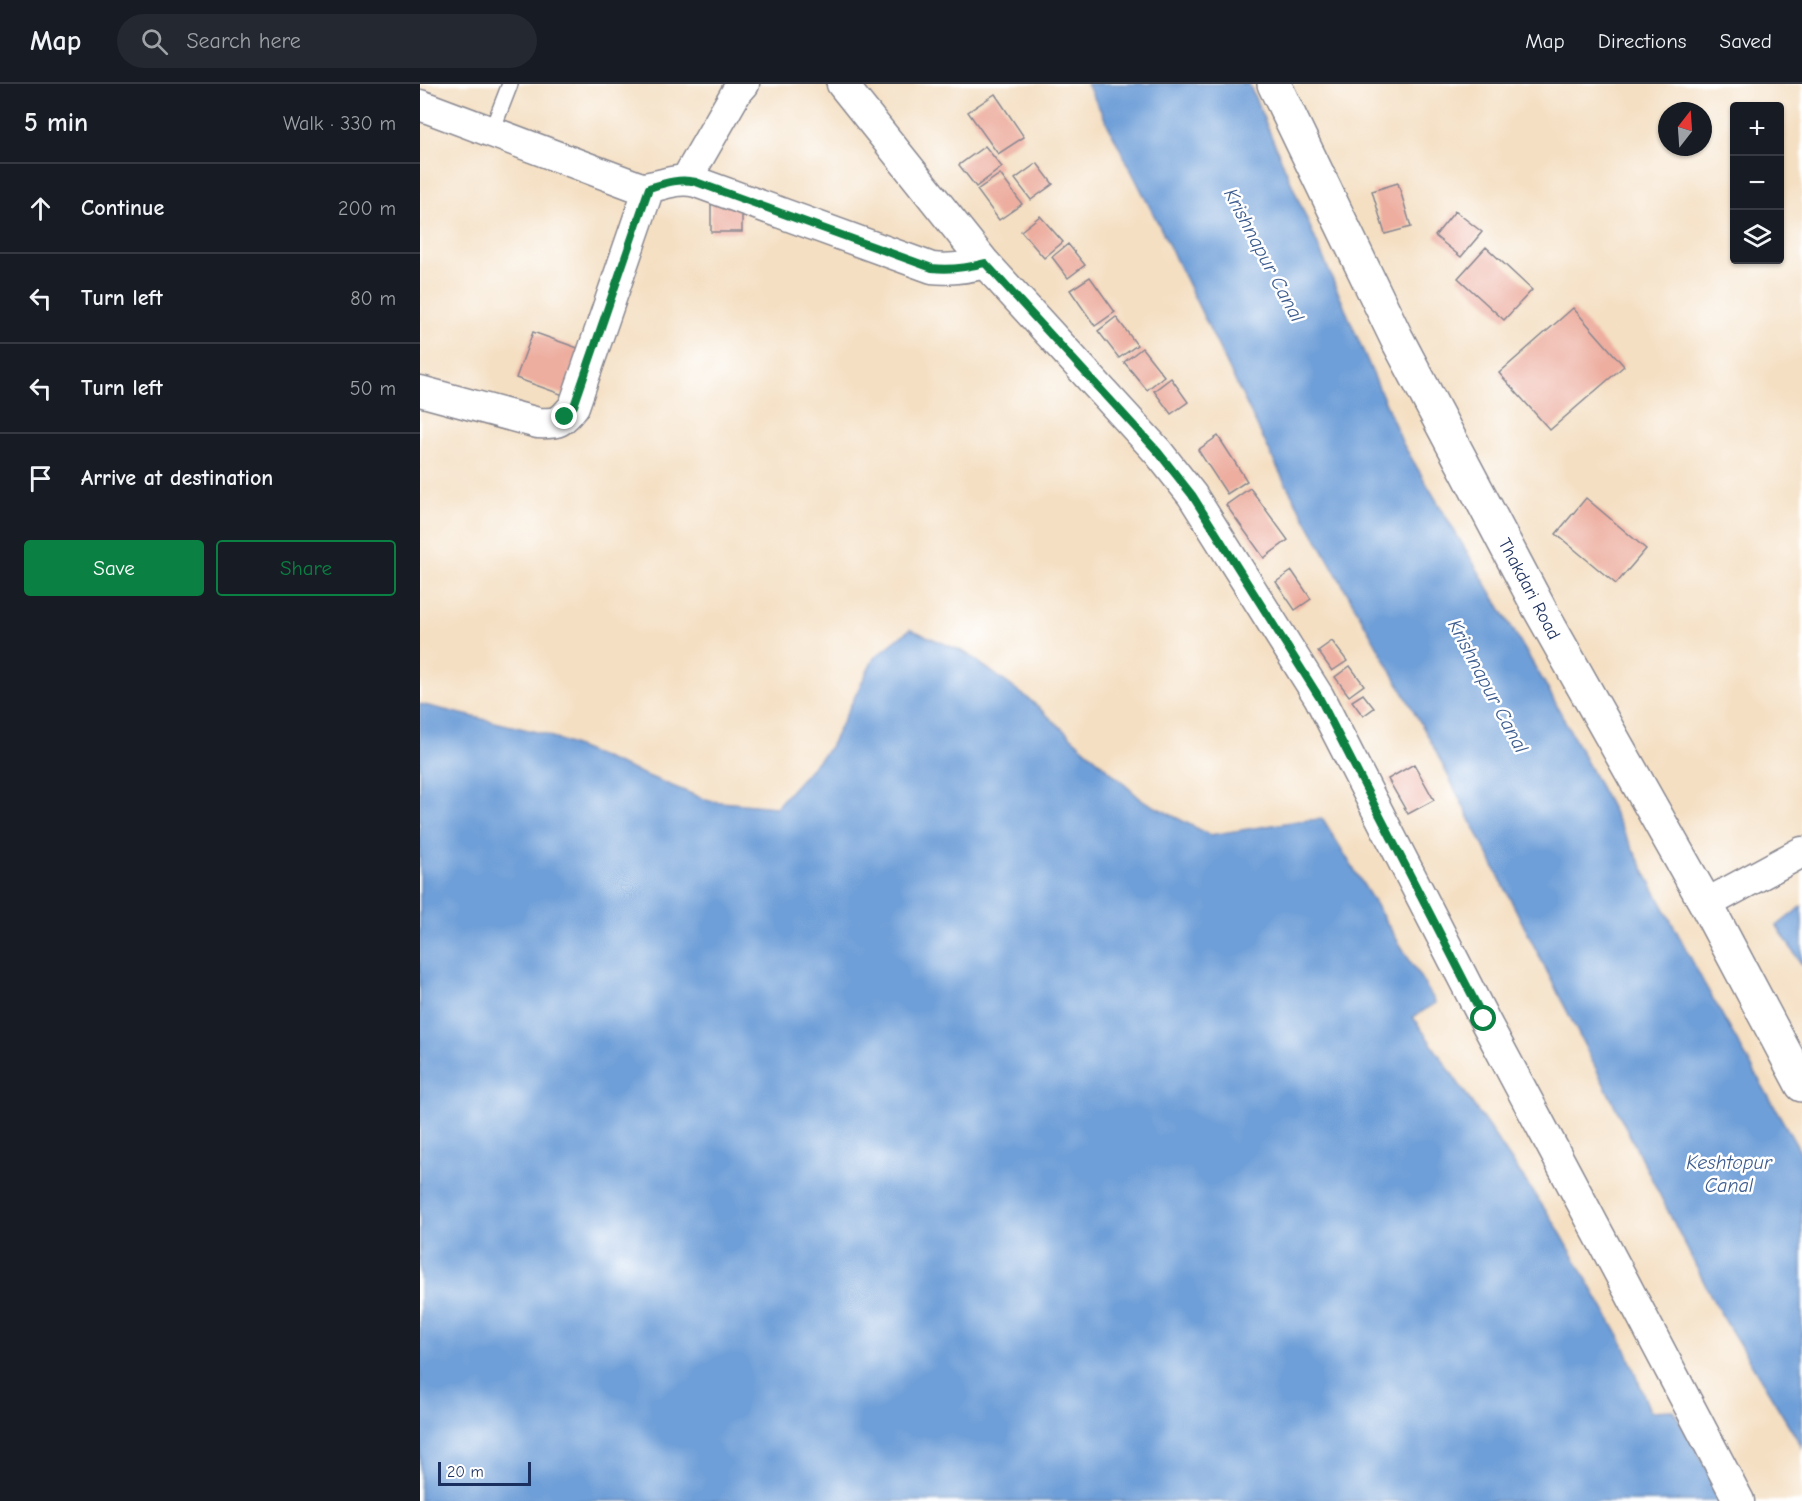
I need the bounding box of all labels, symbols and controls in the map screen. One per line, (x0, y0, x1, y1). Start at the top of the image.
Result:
search box (117, 14, 537, 68)
text: Map (30, 25, 81, 57)
icon: search (138, 25, 171, 58)
text: Search here (186, 28, 301, 54)
text: Map (1525, 29, 1565, 53)
text: Directions (1598, 29, 1687, 53)
text: Saved (1720, 29, 1772, 53)
north arrow (1658, 102, 1712, 156)
map controls (1730, 102, 1784, 264)
button: + (1730, 102, 1784, 156)
text: 5 min (24, 108, 88, 138)
text: Walk · 330 m (283, 112, 396, 135)
button: − (1730, 156, 1784, 210)
water label: Krishnapur Canal (1219, 184, 1309, 326)
icon: ahead (24, 192, 57, 225)
text: Continue (81, 195, 164, 221)
text: 200 m (338, 197, 396, 220)
button: layers (1730, 210, 1784, 264)
icon: left (24, 282, 57, 315)
text: Turn left (81, 285, 163, 311)
text: 80 m (350, 287, 396, 310)
icon: left (24, 372, 57, 405)
text: Turn left (81, 375, 163, 401)
text: 50 m (350, 377, 396, 400)
route end (551, 403, 577, 429)
icon: arrive (24, 462, 57, 495)
text: Arrive at destination (81, 465, 273, 491)
street label: Thakdari Road (1494, 535, 1564, 643)
button: Save (24, 540, 204, 596)
button: Share (216, 540, 396, 596)
water label: Krishnapur Canal (1443, 615, 1533, 757)
route start (1470, 1005, 1496, 1031)
water label: Keshtopur Canal (1686, 1151, 1773, 1197)
scale bar (438, 1459, 531, 1486)
text: 20 m (447, 1463, 484, 1481)

